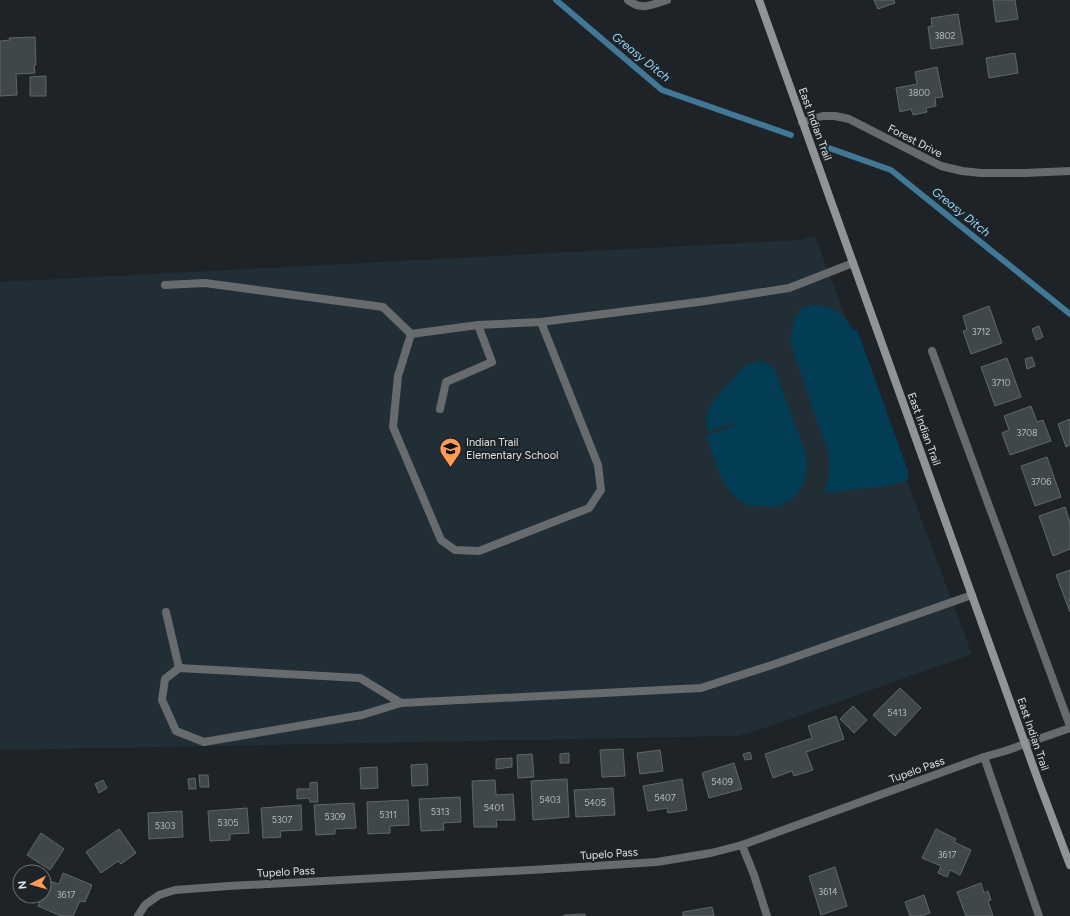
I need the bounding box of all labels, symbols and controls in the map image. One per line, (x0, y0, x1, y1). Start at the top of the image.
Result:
water label: Greasy Ditch (609, 29, 673, 85)
house number: 3802 (934, 30, 956, 41)
street label: East Indian Trail (796, 86, 834, 162)
house number: 3800 (908, 87, 930, 98)
street label: Forest Drive (886, 122, 944, 160)
water label: Greasy Ditch (929, 184, 993, 240)
house number: 3712 (972, 326, 990, 337)
house number: 3710 (991, 377, 1011, 388)
street label: East Indian Trail (905, 391, 943, 467)
house number: 3708 (1016, 427, 1038, 438)
school or university icon: Indian Trail Elementary School (438, 435, 464, 468)
place label: Indian Trail Elementary School (466, 436, 558, 462)
house number: 3706 (1031, 476, 1051, 487)
street label: East Indian Trail (1014, 696, 1052, 772)
house number: 5413 (887, 707, 907, 718)
street label: Tupelo Pass (888, 754, 946, 786)
house number: 5409 (711, 776, 733, 787)
house number: 5407 (654, 792, 676, 803)
house number: 5403 (539, 794, 561, 805)
house number: 5405 (584, 797, 606, 808)
house number: 5401 (484, 802, 504, 813)
house number: 5313 (431, 806, 449, 817)
house number: 5311 (379, 809, 397, 820)
house number: 5309 (325, 811, 345, 822)
house number: 5307 (272, 814, 292, 825)
house number: 5305 (217, 817, 239, 828)
house number: 5303 (155, 820, 175, 831)
street label: Tupelo Pass (580, 845, 638, 863)
house number: 3617 (938, 849, 956, 860)
north arrow (12, 864, 52, 904)
street label: Tupelo Pass (257, 864, 315, 880)
text: N (16, 880, 29, 890)
house number: 3614 (818, 886, 838, 897)
house number: 3617 (57, 889, 75, 900)

